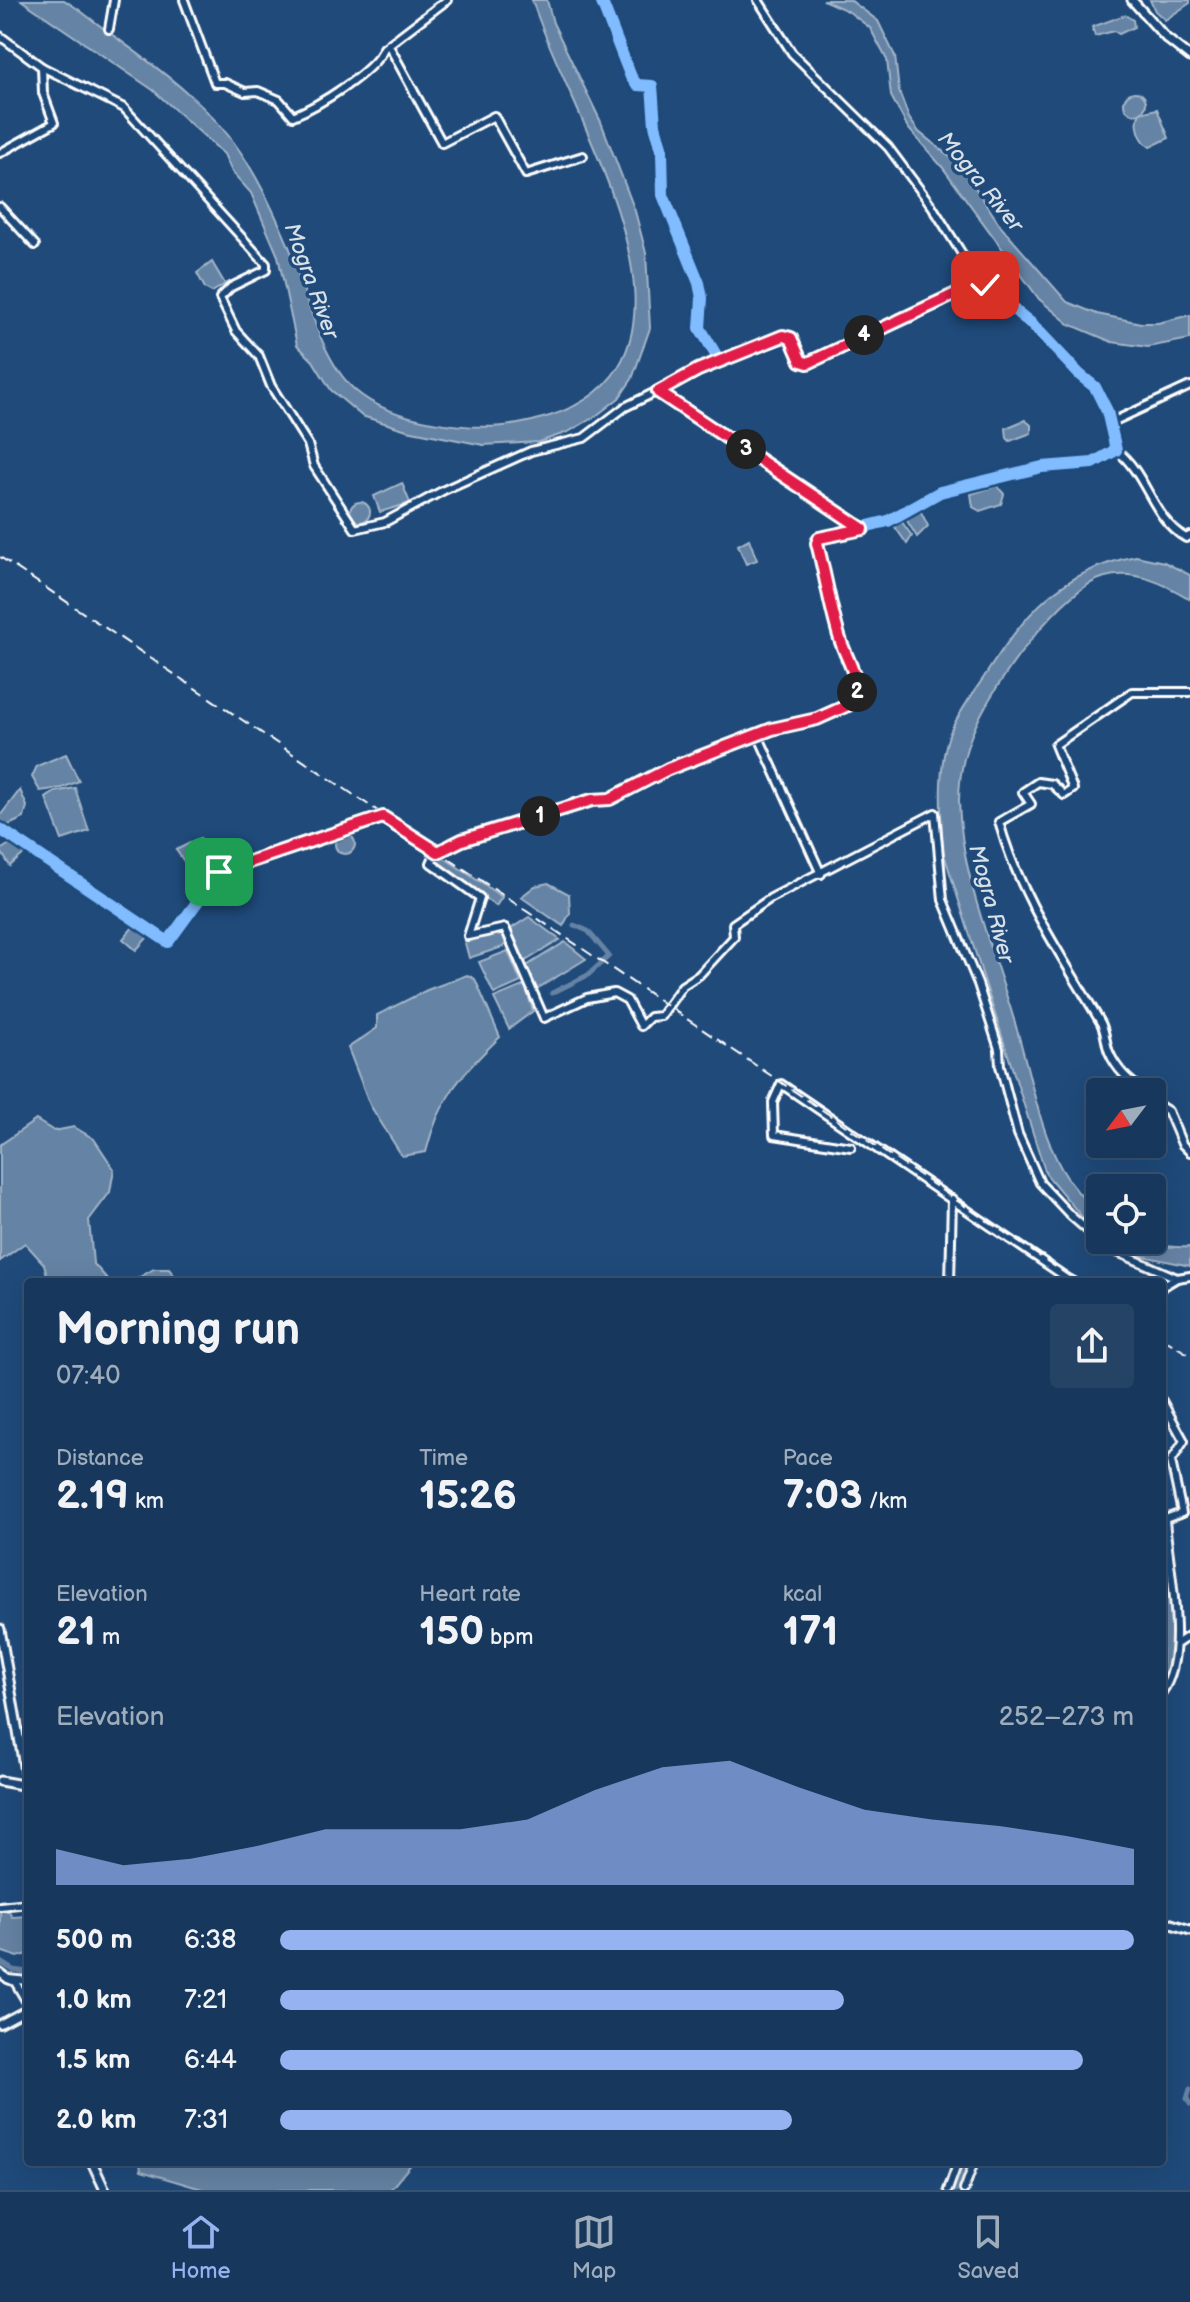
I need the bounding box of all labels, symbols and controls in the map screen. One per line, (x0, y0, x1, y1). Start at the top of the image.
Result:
water label: Mogra River (931, 126, 1030, 239)
water label: Mogra River (278, 219, 345, 345)
pin (951, 251, 1019, 319)
icon: check (963, 263, 1007, 307)
pin: 4 (844, 315, 884, 355)
text: 4 (858, 321, 870, 348)
pin: 3 (726, 429, 766, 469)
text: 3 (740, 435, 752, 462)
pin: 2 (837, 672, 877, 712)
text: 2 (850, 678, 864, 705)
pin: 1 (520, 796, 560, 836)
text: 1 (535, 802, 545, 829)
pin (185, 838, 253, 906)
water label: Mogra River (962, 842, 1020, 968)
icon: arrive (197, 850, 241, 894)
north arrow (1086, 1078, 1166, 1158)
map controls (1086, 1078, 1166, 1254)
button: locate (1086, 1174, 1166, 1254)
text: Morning run (56, 1304, 300, 1357)
button: share (1050, 1304, 1134, 1388)
text: 07:40 (56, 1361, 120, 1392)
text: Distance (56, 1445, 144, 1472)
text: Time (419, 1445, 468, 1472)
text: Pace (783, 1445, 833, 1472)
text: 2.19 (56, 1472, 129, 1520)
text: 15:26 (419, 1472, 517, 1520)
text: 7:03 (783, 1472, 863, 1520)
text: km (129, 1488, 164, 1515)
text: /km (863, 1488, 907, 1515)
text: Elevation (56, 1581, 148, 1608)
text: Heart rate (419, 1581, 521, 1608)
text: kcal (783, 1581, 822, 1608)
text: 21 (56, 1608, 96, 1656)
text: 150 (419, 1608, 484, 1656)
text: 171 (783, 1608, 838, 1656)
text: m (96, 1624, 120, 1651)
text: bpm (484, 1624, 533, 1651)
text: Elevation (56, 1702, 164, 1733)
text: 252–273 m (999, 1702, 1134, 1733)
text: 500 m (56, 1925, 133, 1956)
text: 6:38 (184, 1925, 236, 1956)
text: 1.0 km (56, 1985, 132, 2016)
text: 7:21 (184, 1985, 227, 2016)
text: 1.5 km (56, 2045, 131, 2076)
text: 6:44 (184, 2045, 237, 2076)
text: 2.0 km (56, 2105, 136, 2136)
text: 7:31 (184, 2105, 228, 2136)
tab: Home (171, 2210, 231, 2285)
tab: Map (572, 2210, 616, 2285)
tab: Saved (958, 2210, 1019, 2285)

